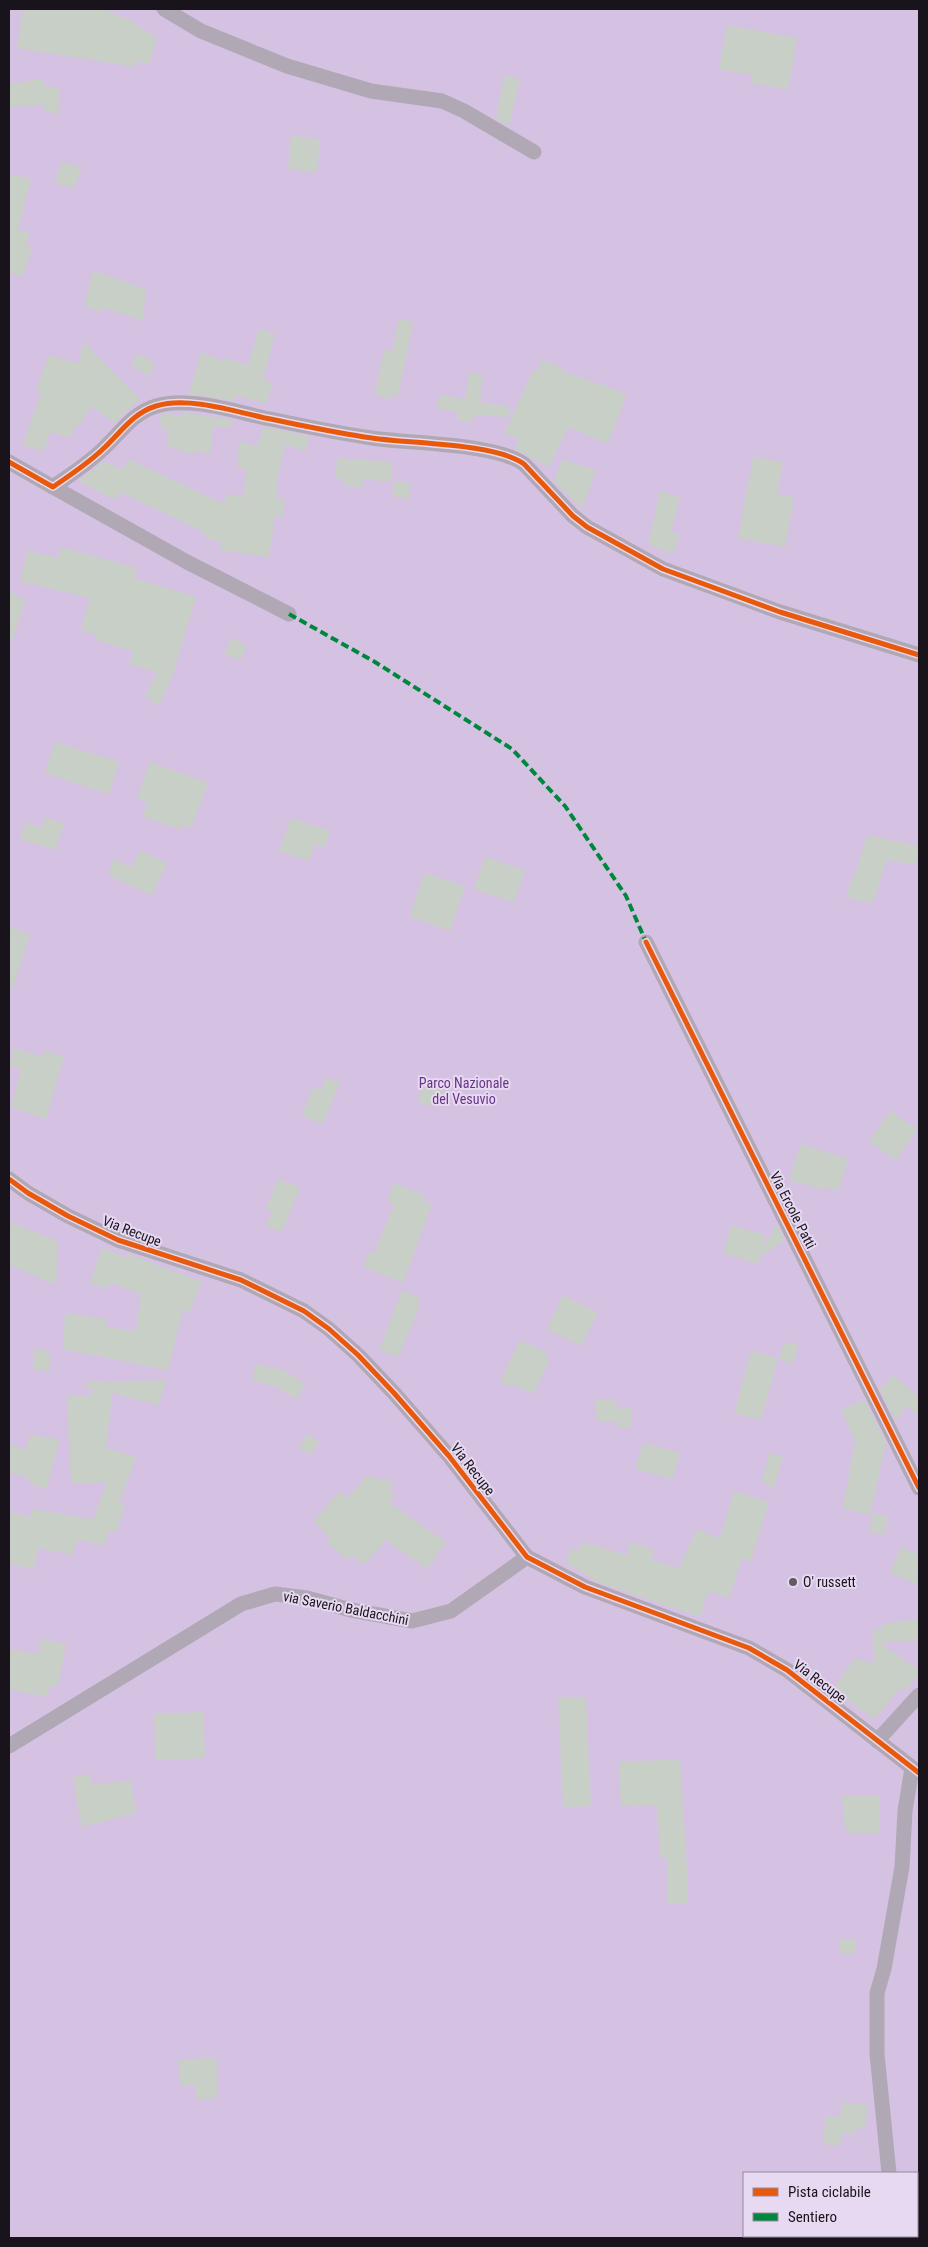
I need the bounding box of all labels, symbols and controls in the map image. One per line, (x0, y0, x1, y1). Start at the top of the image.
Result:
park label: Parco Nazionale del Vesuvio (419, 1075, 510, 1107)
street label: Via Ercole Patti (767, 1169, 819, 1251)
street label: Via Recupe (100, 1212, 164, 1250)
street label: Via Recupe (448, 1440, 499, 1499)
place label: O' russett (803, 1574, 856, 1590)
marker: O' russett (787, 1576, 799, 1588)
street label: via Saverio Baldacchini (282, 1588, 410, 1628)
street label: Via Recupe (791, 1656, 850, 1706)
legend (743, 2172, 918, 2237)
text: Pista ciclabile (788, 2183, 871, 2201)
text: Sentiero (788, 2208, 837, 2226)

